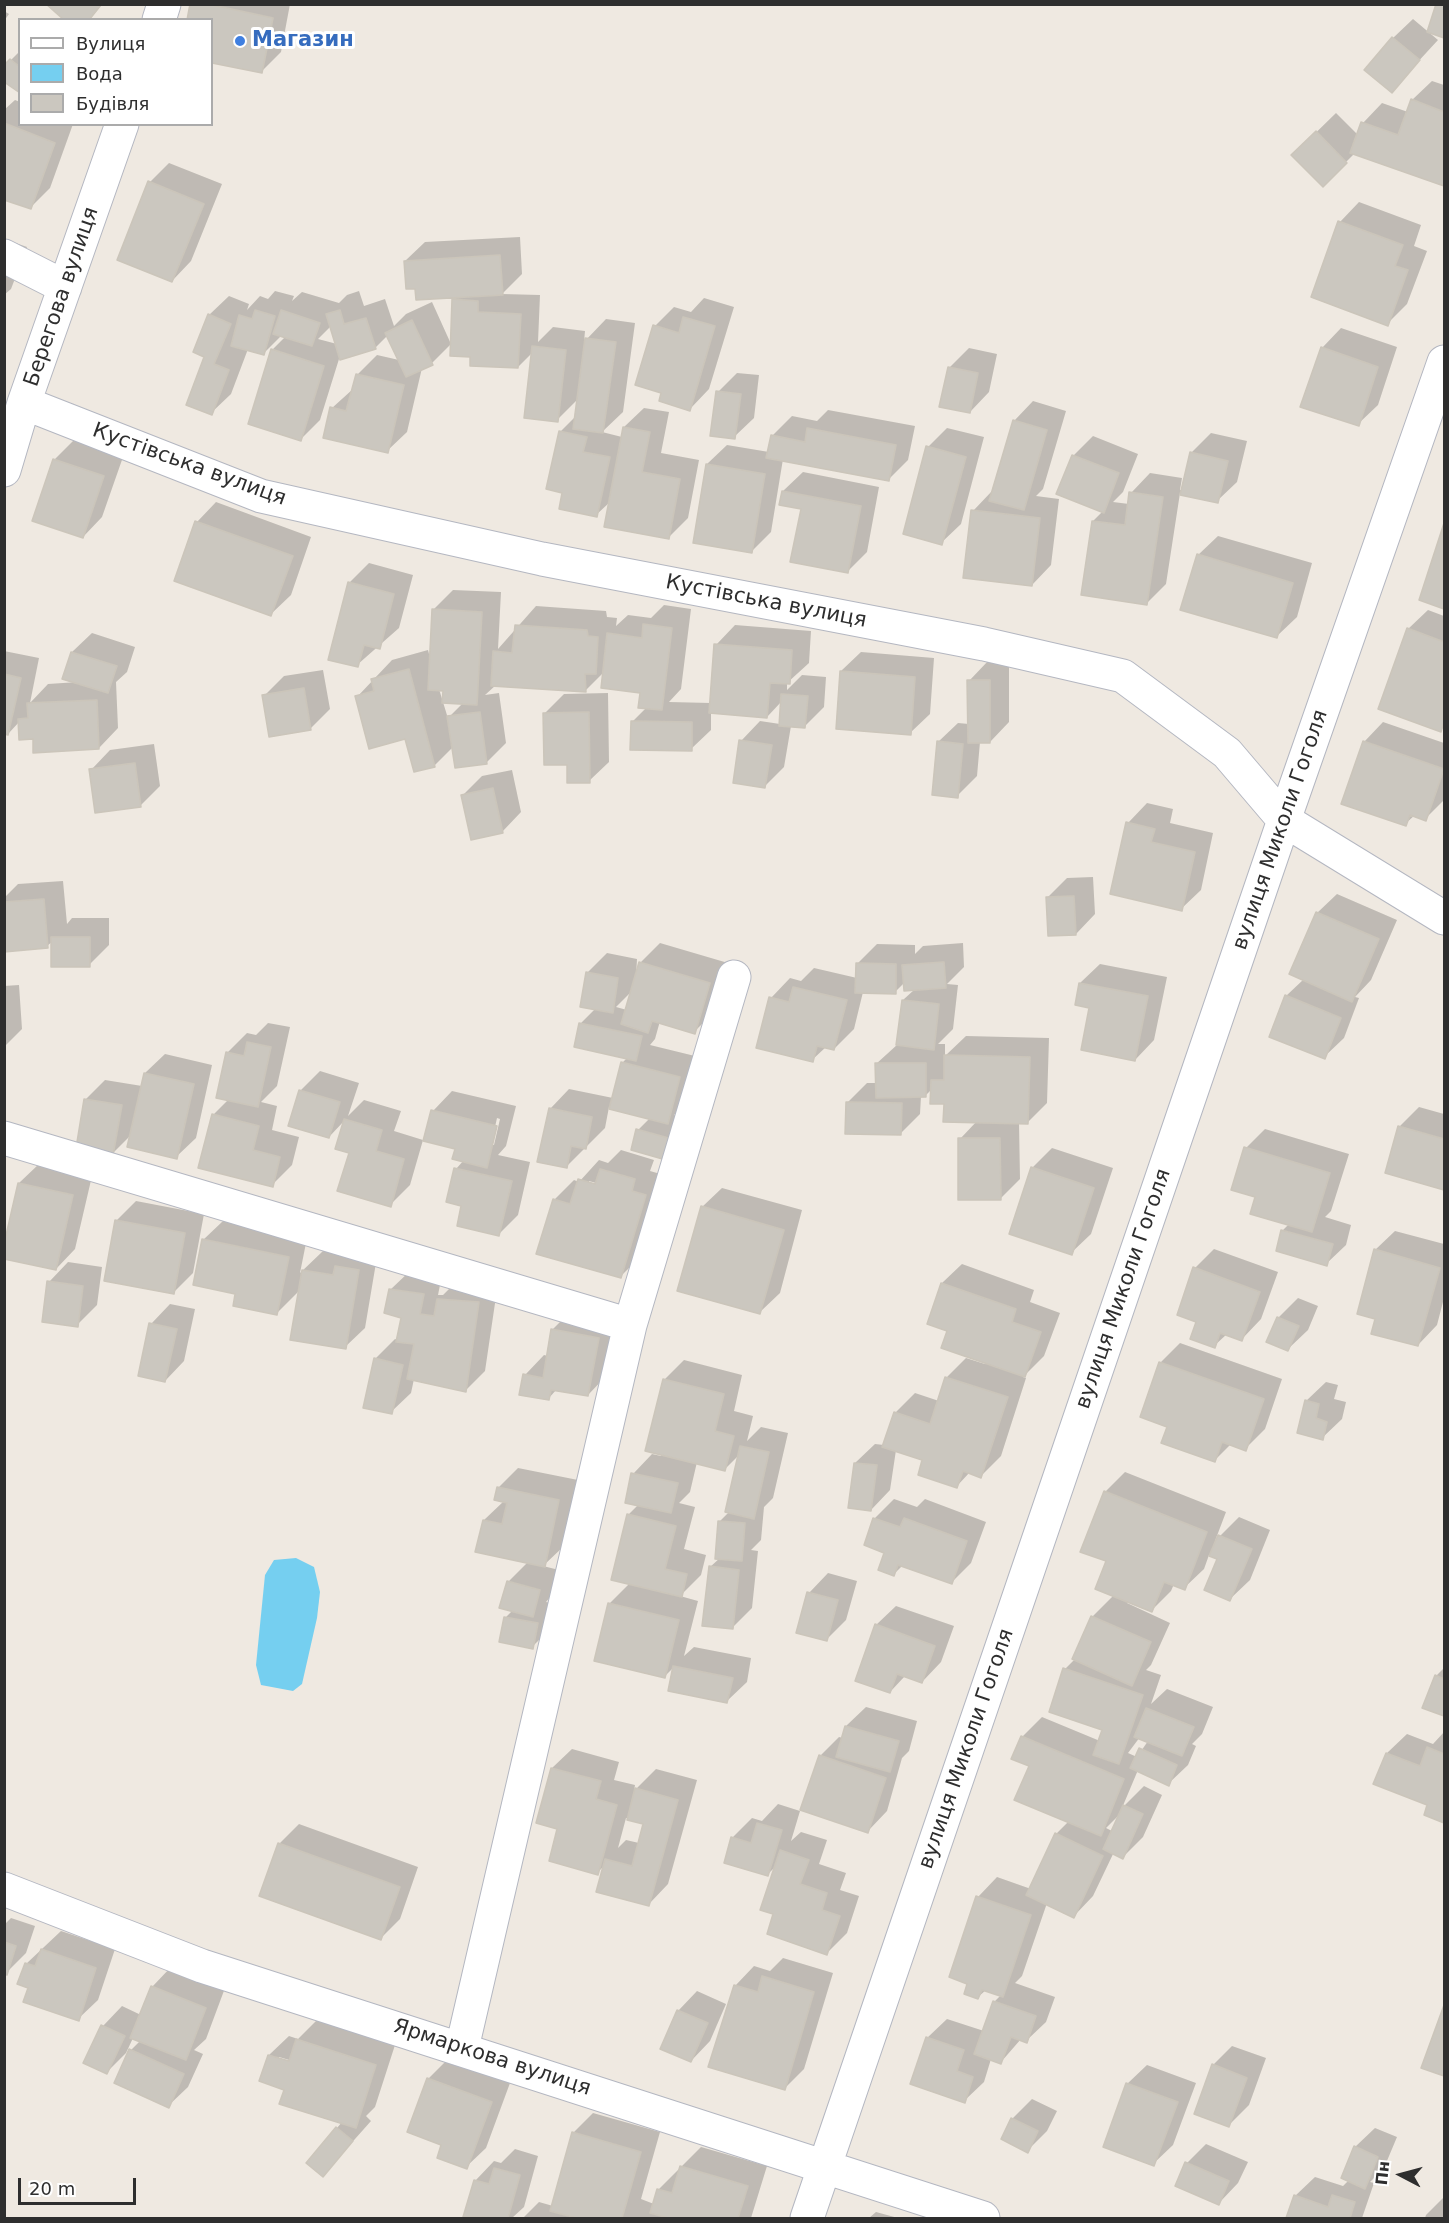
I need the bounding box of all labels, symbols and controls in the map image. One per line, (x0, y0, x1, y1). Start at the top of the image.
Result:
legend (18, 18, 213, 126)
place label: Магазин (252, 28, 354, 54)
text: Вулиця (76, 33, 145, 54)
marker: Магазин (233, 34, 247, 48)
text: Вода (76, 63, 123, 84)
text: Будівля (76, 93, 149, 114)
street label: Берегова вулиця (19, 204, 105, 390)
street label: Кустівська вулиця (89, 418, 289, 512)
street label: Кустівська вулиця (663, 570, 869, 634)
street label: вулиця Миколи Гоголя (1228, 707, 1334, 953)
street label: вулиця Миколи Гоголя (1071, 1166, 1177, 1412)
street label: вулиця Миколи Гоголя (914, 1626, 1020, 1872)
street label: Ярмаркова вулиця (390, 2014, 594, 2102)
north arrow (1371, 2145, 1431, 2205)
text: Пн (1372, 2160, 1393, 2186)
scale bar (21, 2166, 140, 2204)
text: 20 m (29, 2178, 75, 2199)

